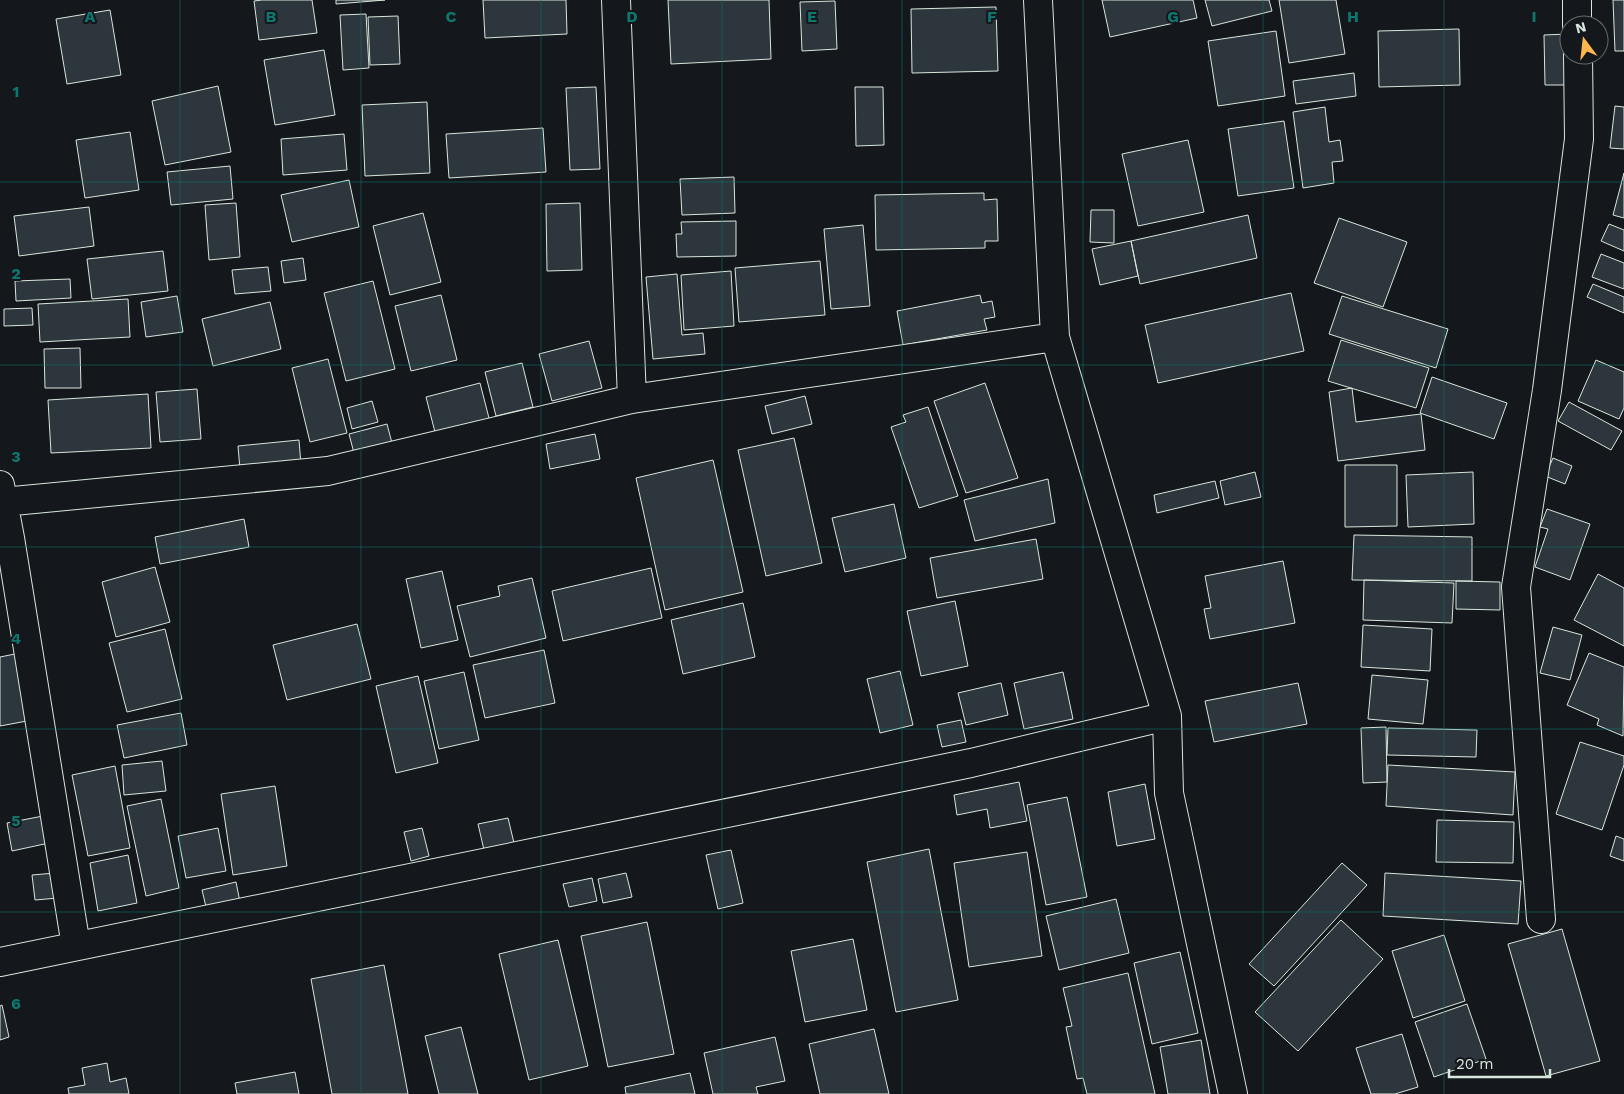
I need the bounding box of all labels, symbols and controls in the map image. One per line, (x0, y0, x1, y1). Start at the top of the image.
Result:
text: A (85, 7, 96, 26)
text: B (266, 7, 277, 26)
text: C (446, 7, 457, 26)
text: D (626, 7, 638, 26)
text: E (807, 7, 817, 26)
text: F (987, 7, 997, 26)
text: G (1167, 7, 1179, 26)
text: H (1347, 7, 1359, 26)
text: I (1531, 7, 1537, 26)
north arrow (1559, 15, 1609, 65)
text: N (1574, 18, 1588, 37)
text: 1 (13, 82, 19, 101)
text: 2 (11, 264, 21, 283)
text: 3 (11, 447, 21, 466)
text: 4 (11, 629, 21, 648)
text: 5 (11, 811, 21, 830)
text: 6 (11, 994, 21, 1013)
scale bar (1449, 1046, 1550, 1078)
text: 20 m (1456, 1055, 1494, 1073)

